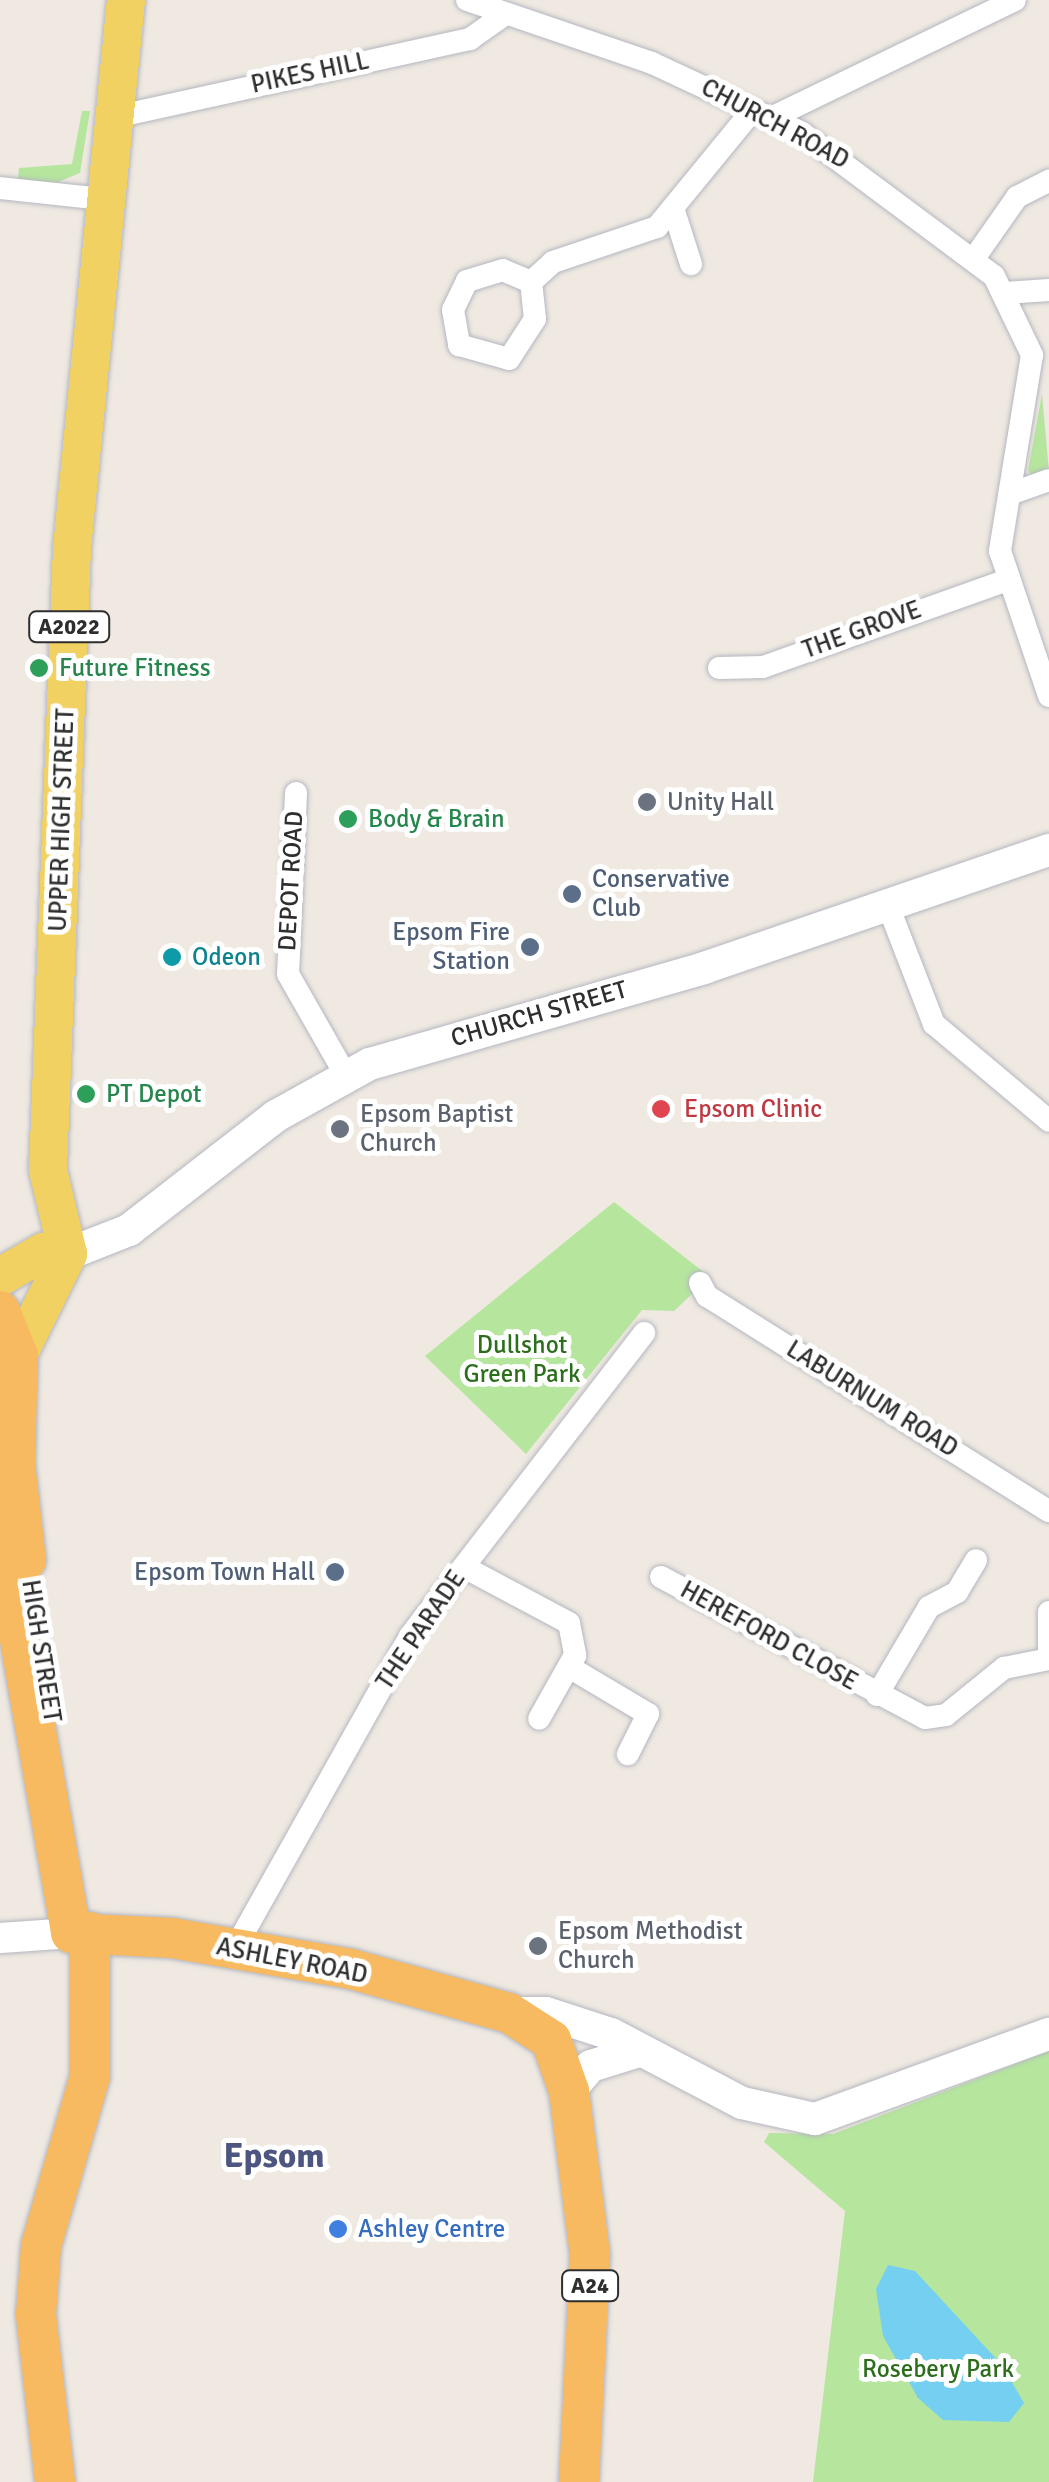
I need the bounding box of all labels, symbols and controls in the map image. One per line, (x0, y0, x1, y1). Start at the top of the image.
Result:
street label: PIKES HILL (248, 46, 372, 100)
street label: CHURCH ROAD (696, 72, 854, 176)
street label: THE GROVE (799, 595, 925, 665)
road number: A2022 (27, 610, 112, 644)
place label: Future Fitness (59, 653, 211, 683)
marker: Future Fitness (28, 657, 50, 679)
street label: UPPER HIGH STREET (43, 708, 81, 932)
place label: Unity Hall (667, 787, 774, 817)
marker: Unity Hall (636, 791, 658, 813)
place label: Body & Brain (368, 804, 505, 834)
marker: Body & Brain (337, 808, 359, 830)
street label: DEPOT ROAD (272, 810, 310, 952)
place label: Conservative Club (592, 865, 730, 924)
marker: Conservative Club (561, 883, 583, 905)
place label: Epsom Fire Station (392, 918, 510, 977)
marker: Epsom Fire Station (519, 936, 541, 958)
place label: Odeon (192, 942, 261, 972)
marker: Odeon (161, 946, 183, 968)
street label: CHURCH STREET (447, 975, 631, 1053)
place label: PT Depot (106, 1079, 201, 1109)
marker: PT Depot (75, 1083, 97, 1105)
place label: Epsom Clinic (684, 1094, 822, 1124)
marker: Epsom Clinic (648, 1096, 674, 1122)
place label: Epsom Baptist Church (360, 1100, 513, 1159)
marker: Epsom Baptist Church (329, 1118, 351, 1140)
park label: Dullshot Green Park (463, 1331, 581, 1390)
street label: LABURNUM ROAD (781, 1334, 963, 1464)
place label: Epsom Town Hall (134, 1557, 315, 1587)
marker: Epsom Town Hall (324, 1561, 346, 1583)
street label: THE PARADE (370, 1565, 472, 1695)
street label: HEREFORD CLOSE (675, 1575, 863, 1697)
street label: HIGH STREET (15, 1578, 67, 1724)
place label: Epsom Methodist Church (558, 1917, 742, 1976)
street label: ASHLEY ROAD (214, 1932, 370, 1990)
marker: Epsom Methodist Church (527, 1935, 549, 1957)
district label: Epsom (224, 2135, 324, 2177)
place label: Ashley Centre (358, 2214, 505, 2244)
marker: Ashley Centre (327, 2218, 349, 2240)
road number: A24 (560, 2269, 620, 2303)
park label: Rosebery Park (862, 2354, 1014, 2384)

